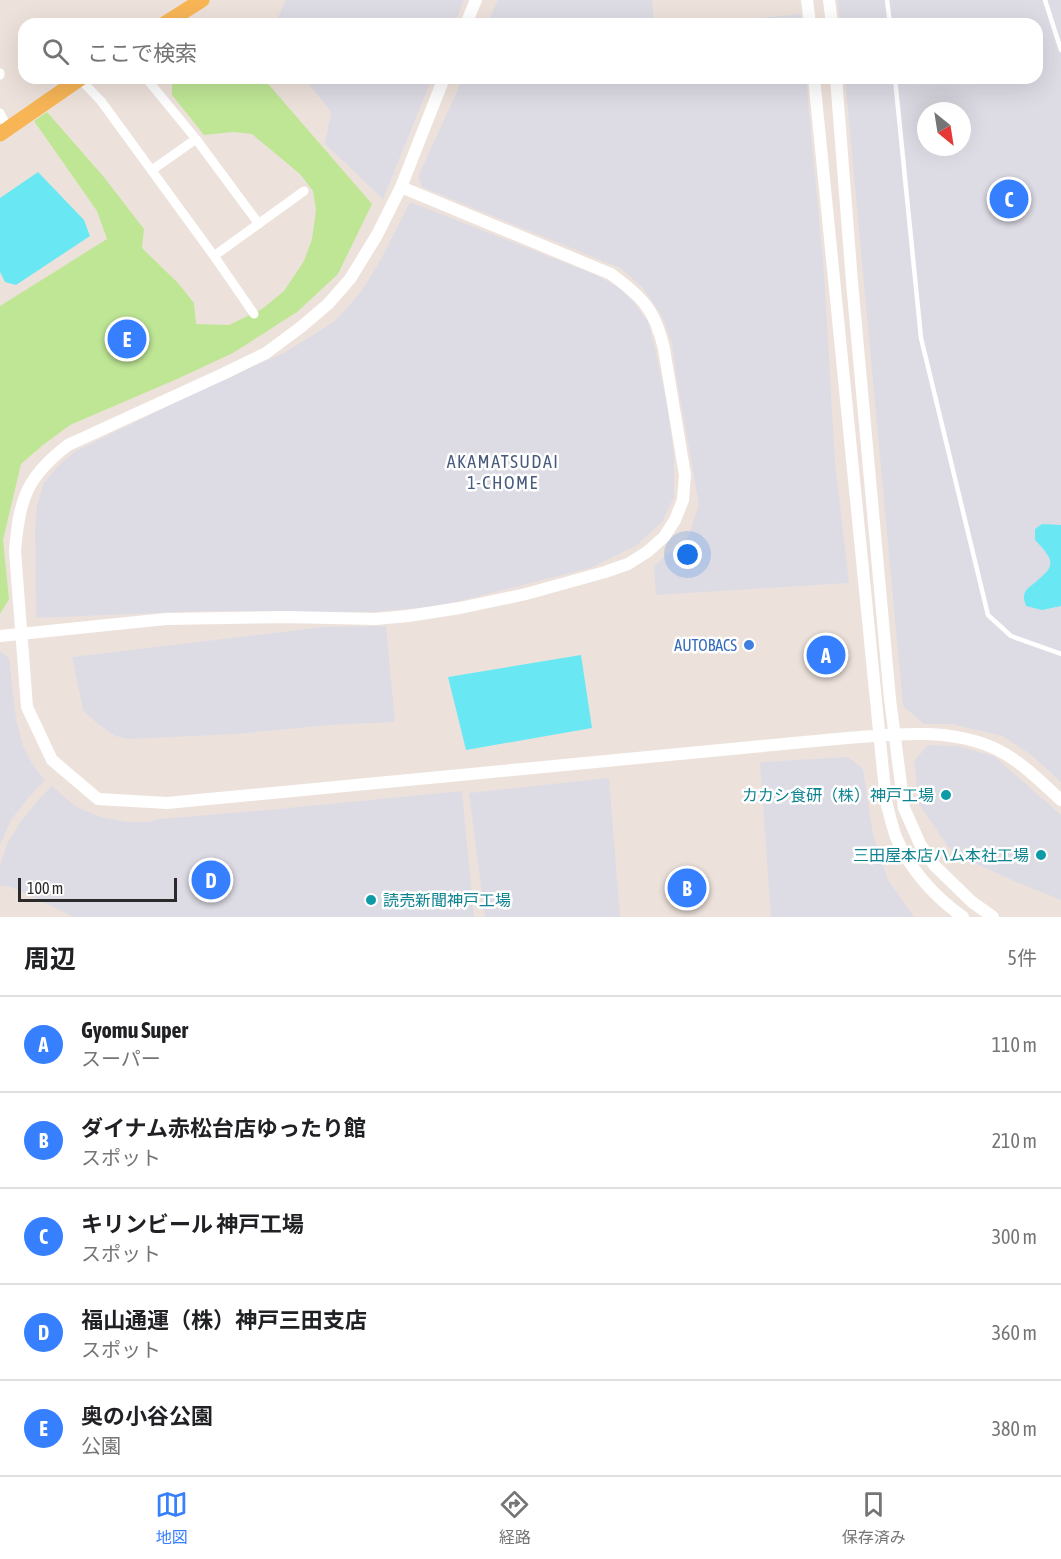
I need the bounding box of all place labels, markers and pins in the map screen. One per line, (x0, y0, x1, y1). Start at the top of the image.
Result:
pin: C (990, 176, 1028, 222)
pin: E (108, 316, 146, 362)
pin: A (806, 632, 846, 678)
place label: AUTOBACS (674, 636, 737, 654)
marker: AUTOBACS (742, 638, 756, 652)
place label: カカシ食研（株）神戸工場 (742, 786, 934, 804)
marker: カカシ食研（株）神戸工場 (939, 788, 953, 802)
place label: 三田屋本店ハム本社工場 (853, 846, 1029, 864)
marker: 三田屋本店ハム本社工場 (1034, 848, 1048, 862)
pin: D (192, 858, 230, 902)
pin: B (668, 866, 706, 910)
place label: 読売新聞神戸工場 (383, 891, 511, 909)
marker: 読売新聞神戸工場 (364, 893, 378, 907)

